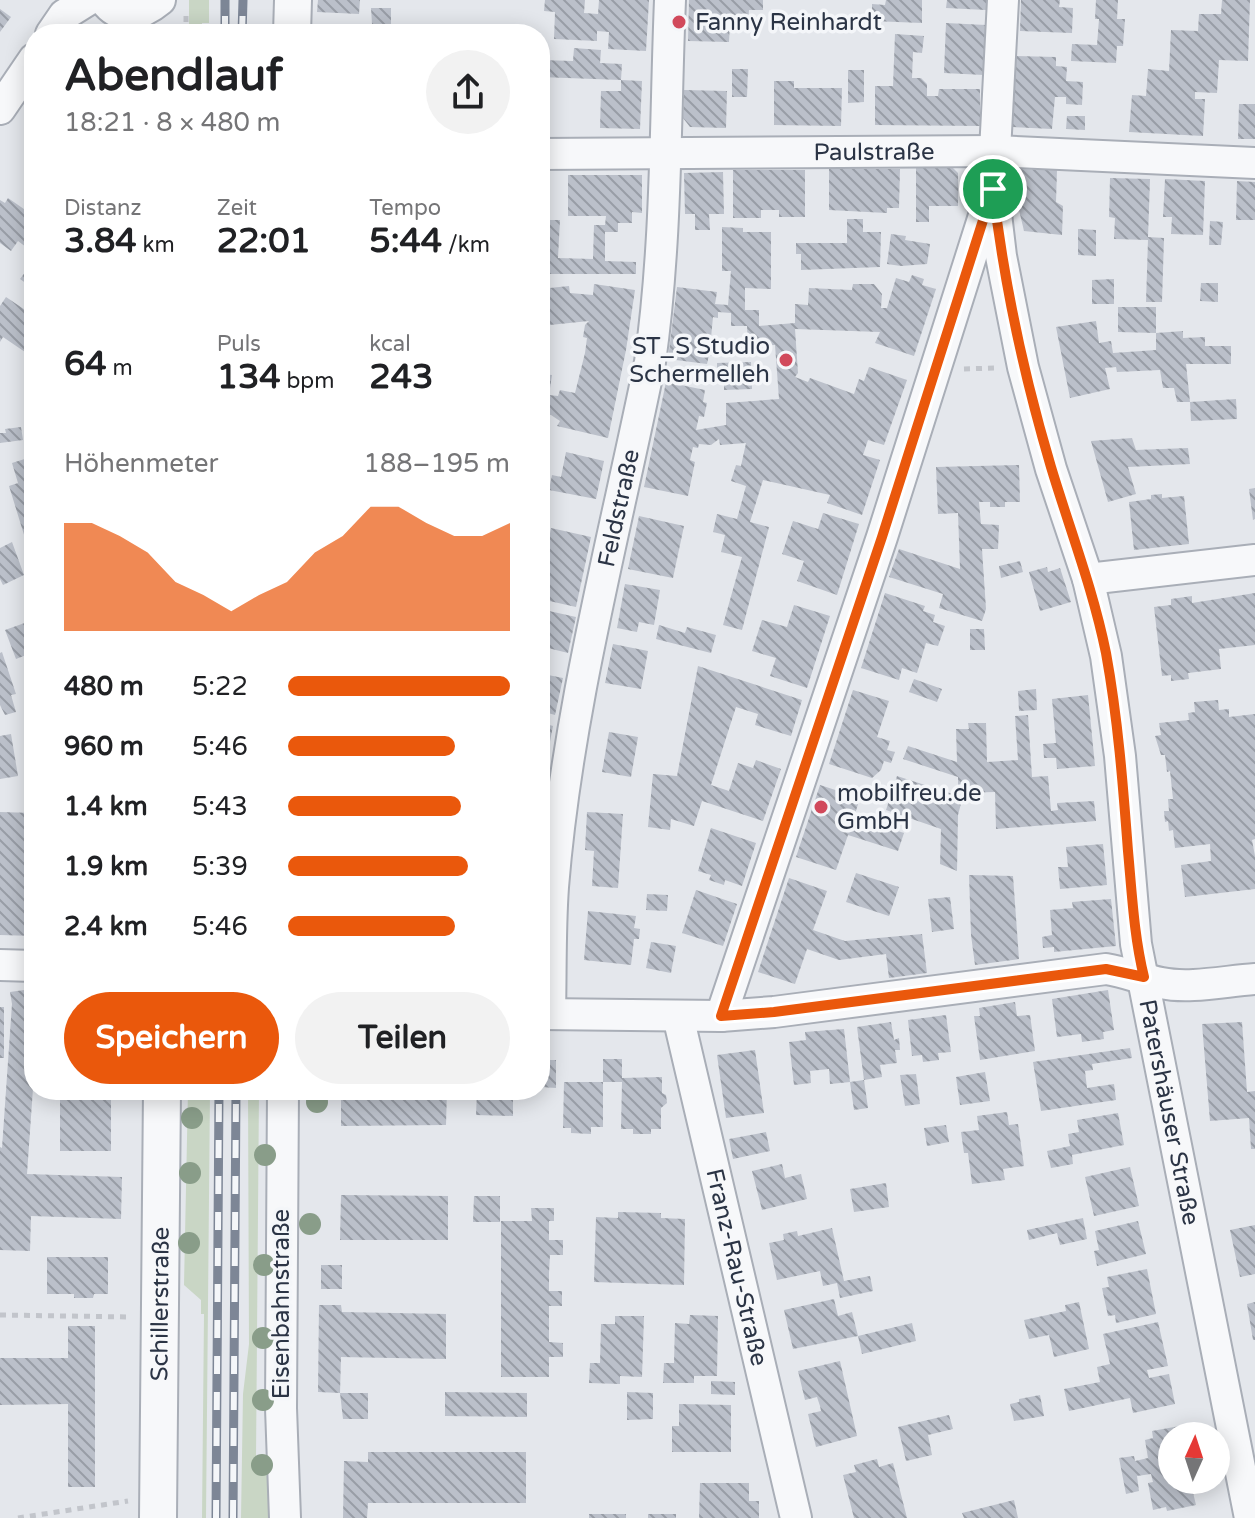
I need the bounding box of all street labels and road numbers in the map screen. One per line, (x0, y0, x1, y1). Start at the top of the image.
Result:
street label: Paulstraße (813, 137, 935, 167)
street label: Feldstraße (592, 446, 646, 570)
street label: Patershäuser Straße (1132, 997, 1206, 1228)
street label: Franz-Rau-Straße (699, 1166, 774, 1369)
street label: Eisenbahnstraße (267, 1209, 296, 1399)
street label: Schillerstraße (145, 1227, 176, 1381)

